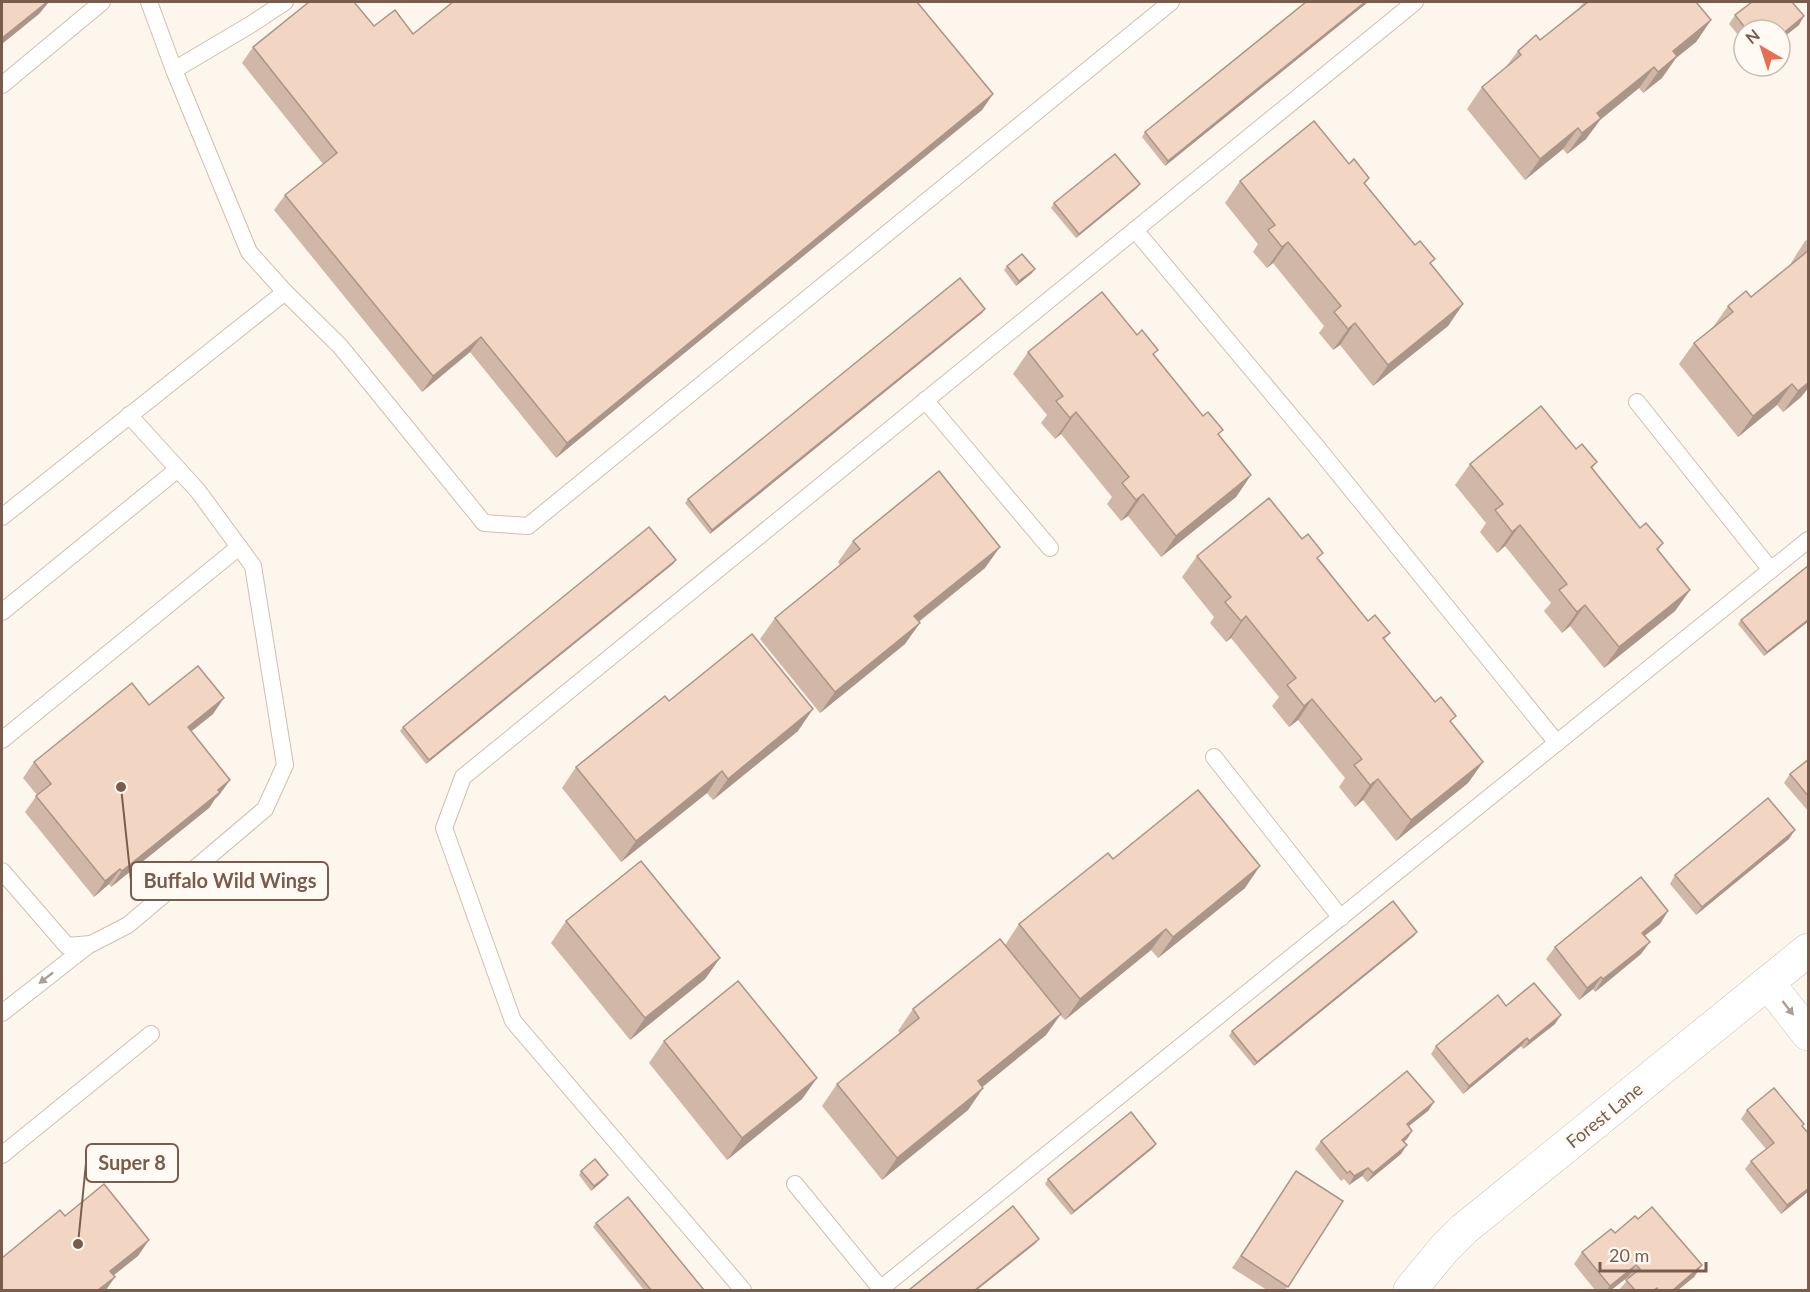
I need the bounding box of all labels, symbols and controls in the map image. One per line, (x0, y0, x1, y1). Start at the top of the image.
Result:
north arrow (1732, 18, 1792, 78)
text: N (1741, 25, 1763, 47)
callout: Buffalo Wild Wings (131, 862, 328, 900)
text: Buffalo Wild Wings (144, 868, 317, 892)
one-way arrow (38, 972, 54, 985)
one-way arrow (1782, 1001, 1794, 1016)
street label: Forest Lane (1561, 1078, 1647, 1152)
callout: Super 8 (86, 1144, 178, 1182)
text: Super 8 (98, 1150, 166, 1174)
scale bar (1600, 1235, 1706, 1273)
text: 20 m (1609, 1244, 1649, 1266)

